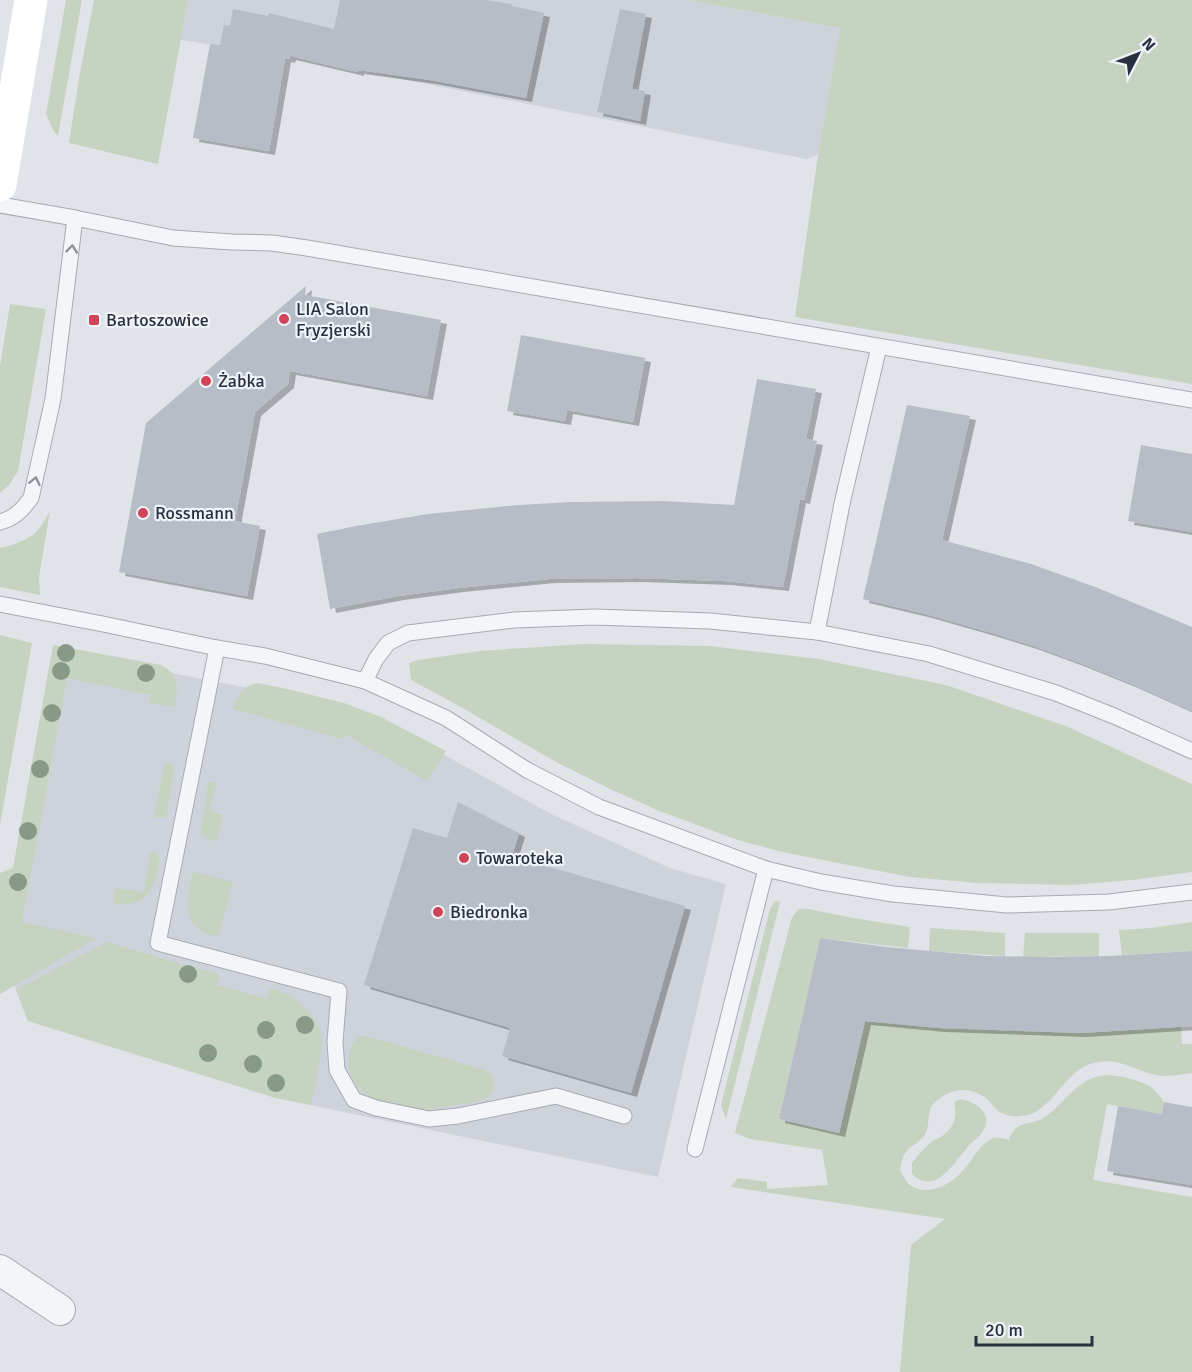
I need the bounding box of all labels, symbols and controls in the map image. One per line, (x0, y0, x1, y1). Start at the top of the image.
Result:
north arrow (1108, 24, 1168, 84)
text: N (1137, 34, 1160, 55)
one-way arrow (65, 244, 78, 253)
place label: LIA Salon Fryzjerski (296, 298, 371, 341)
place label: Bartoszowice (106, 309, 209, 331)
marker: LIA Salon Fryzjerski (277, 312, 291, 326)
marker: Bartoszowice (87, 313, 101, 327)
place label: Żabka (218, 370, 265, 392)
marker: Żabka (199, 374, 213, 388)
one-way arrow (28, 476, 41, 486)
place label: Rossmann (155, 502, 234, 524)
marker: Rossmann (136, 506, 150, 520)
place label: Towaroteka (476, 847, 563, 869)
marker: Towaroteka (457, 851, 471, 865)
place label: Biedronka (450, 901, 528, 923)
marker: Biedronka (431, 905, 445, 919)
scale bar (976, 1309, 1092, 1347)
text: 20 m (985, 1319, 1023, 1341)

